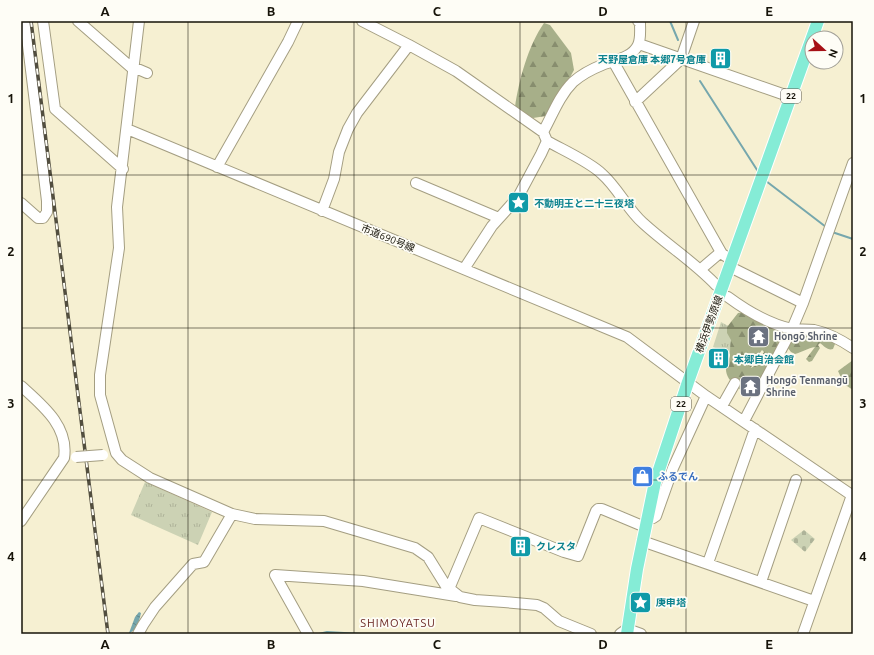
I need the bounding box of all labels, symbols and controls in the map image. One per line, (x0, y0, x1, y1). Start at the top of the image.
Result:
text: A (100, 4, 110, 18)
text: B (267, 4, 276, 18)
text: C (433, 4, 442, 18)
text: D (598, 4, 608, 18)
text: E (765, 4, 773, 18)
north arrow (804, 30, 844, 70)
building icon: 天野屋倉庫 本郷7号倉庫 (708, 46, 734, 72)
text: N (826, 48, 840, 60)
place label: 天野屋倉庫 本郷7号倉庫 (598, 54, 706, 65)
road number: 22 (781, 89, 801, 103)
text: 1 (7, 91, 15, 105)
text: 1 (859, 91, 867, 105)
place icon: 不動明王と二十三夜塔 (506, 190, 532, 216)
place label: 不動明王と二十三夜塔 (534, 198, 635, 209)
street label: 市道690号線 (360, 222, 416, 254)
text: 2 (7, 244, 15, 258)
text: 2 (859, 244, 867, 258)
street label: 横浜伊勢原線 (694, 294, 724, 354)
temple icon: Hongō Shrine (746, 323, 772, 349)
place label: Hongō Shrine (774, 331, 838, 342)
building icon: 本郷自治会館 (705, 346, 731, 372)
place label: 本郷自治会館 (733, 354, 794, 365)
temple icon: Hongō Tenmangū Shrine (737, 373, 763, 399)
place label: Hongō Tenmangū Shrine (766, 375, 848, 398)
text: 3 (7, 396, 15, 410)
text: 3 (859, 396, 867, 410)
road number: 22 (671, 397, 691, 411)
shop icon: ふるでん (630, 463, 656, 489)
place label: ふるでん (658, 471, 698, 482)
building icon: クレスタ (507, 533, 533, 559)
place label: クレスタ (536, 541, 576, 552)
text: 4 (7, 549, 15, 563)
text: 4 (859, 549, 867, 563)
place icon: 庚申塔 (627, 589, 653, 615)
place label: 庚申塔 (655, 597, 687, 608)
district label: SHIMOYATSU (360, 617, 436, 629)
text: A (100, 637, 110, 651)
text: B (267, 637, 276, 651)
text: C (433, 637, 442, 651)
text: D (598, 637, 608, 651)
text: E (765, 637, 773, 651)

